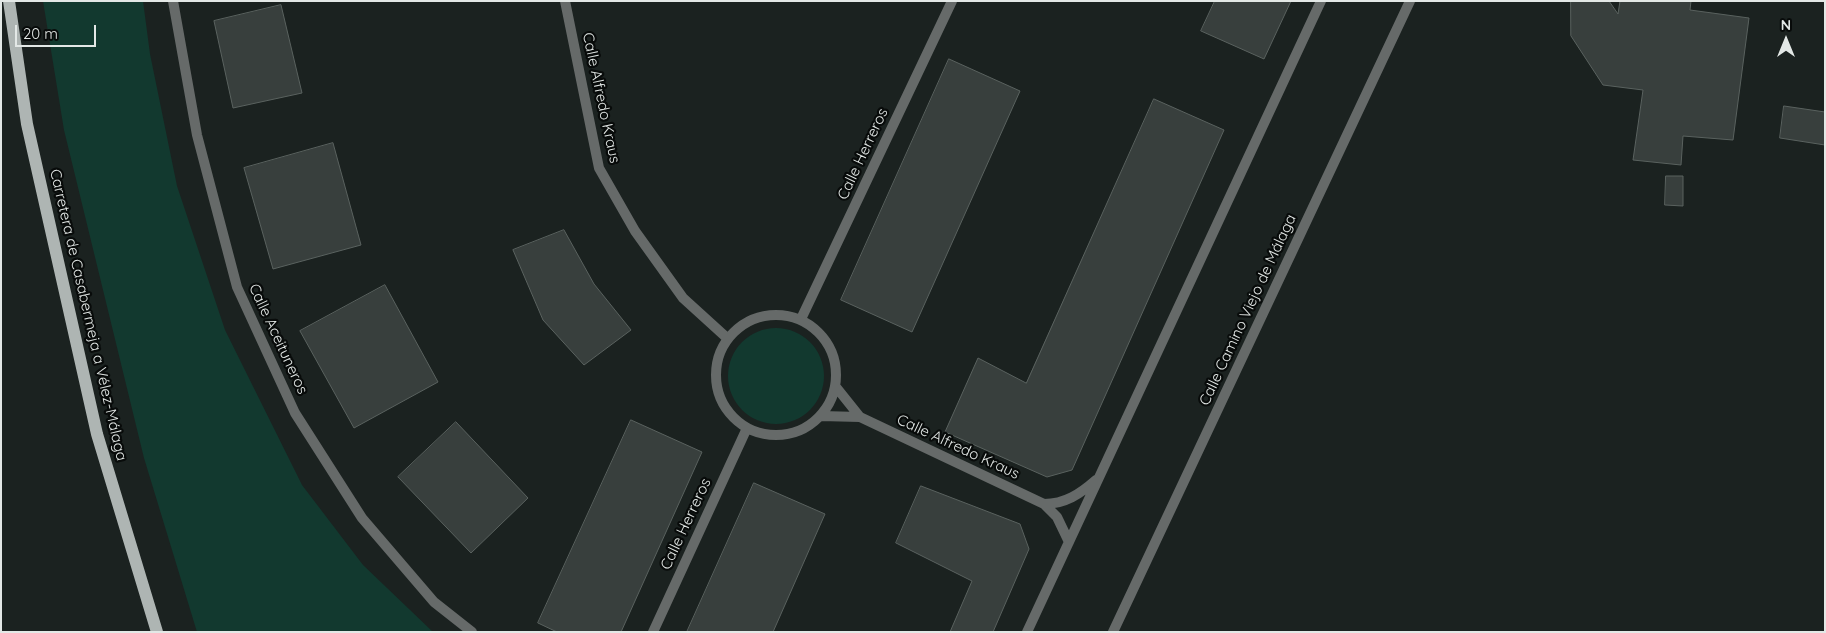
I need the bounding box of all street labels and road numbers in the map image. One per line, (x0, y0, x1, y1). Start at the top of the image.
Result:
street label: Calle Alfredo Kraus (578, 31, 624, 165)
street label: Calle Herreros (834, 105, 892, 203)
street label: Carretera de Casabermeja a Vélez-Málaga (46, 167, 130, 463)
street label: Calle Camino Viejo de Málaga (1196, 212, 1300, 408)
street label: Calle Aceituneros (245, 281, 311, 397)
street label: Calle Alfredo Kraus (894, 411, 1022, 483)
street label: Calle Herreros (657, 475, 715, 573)

